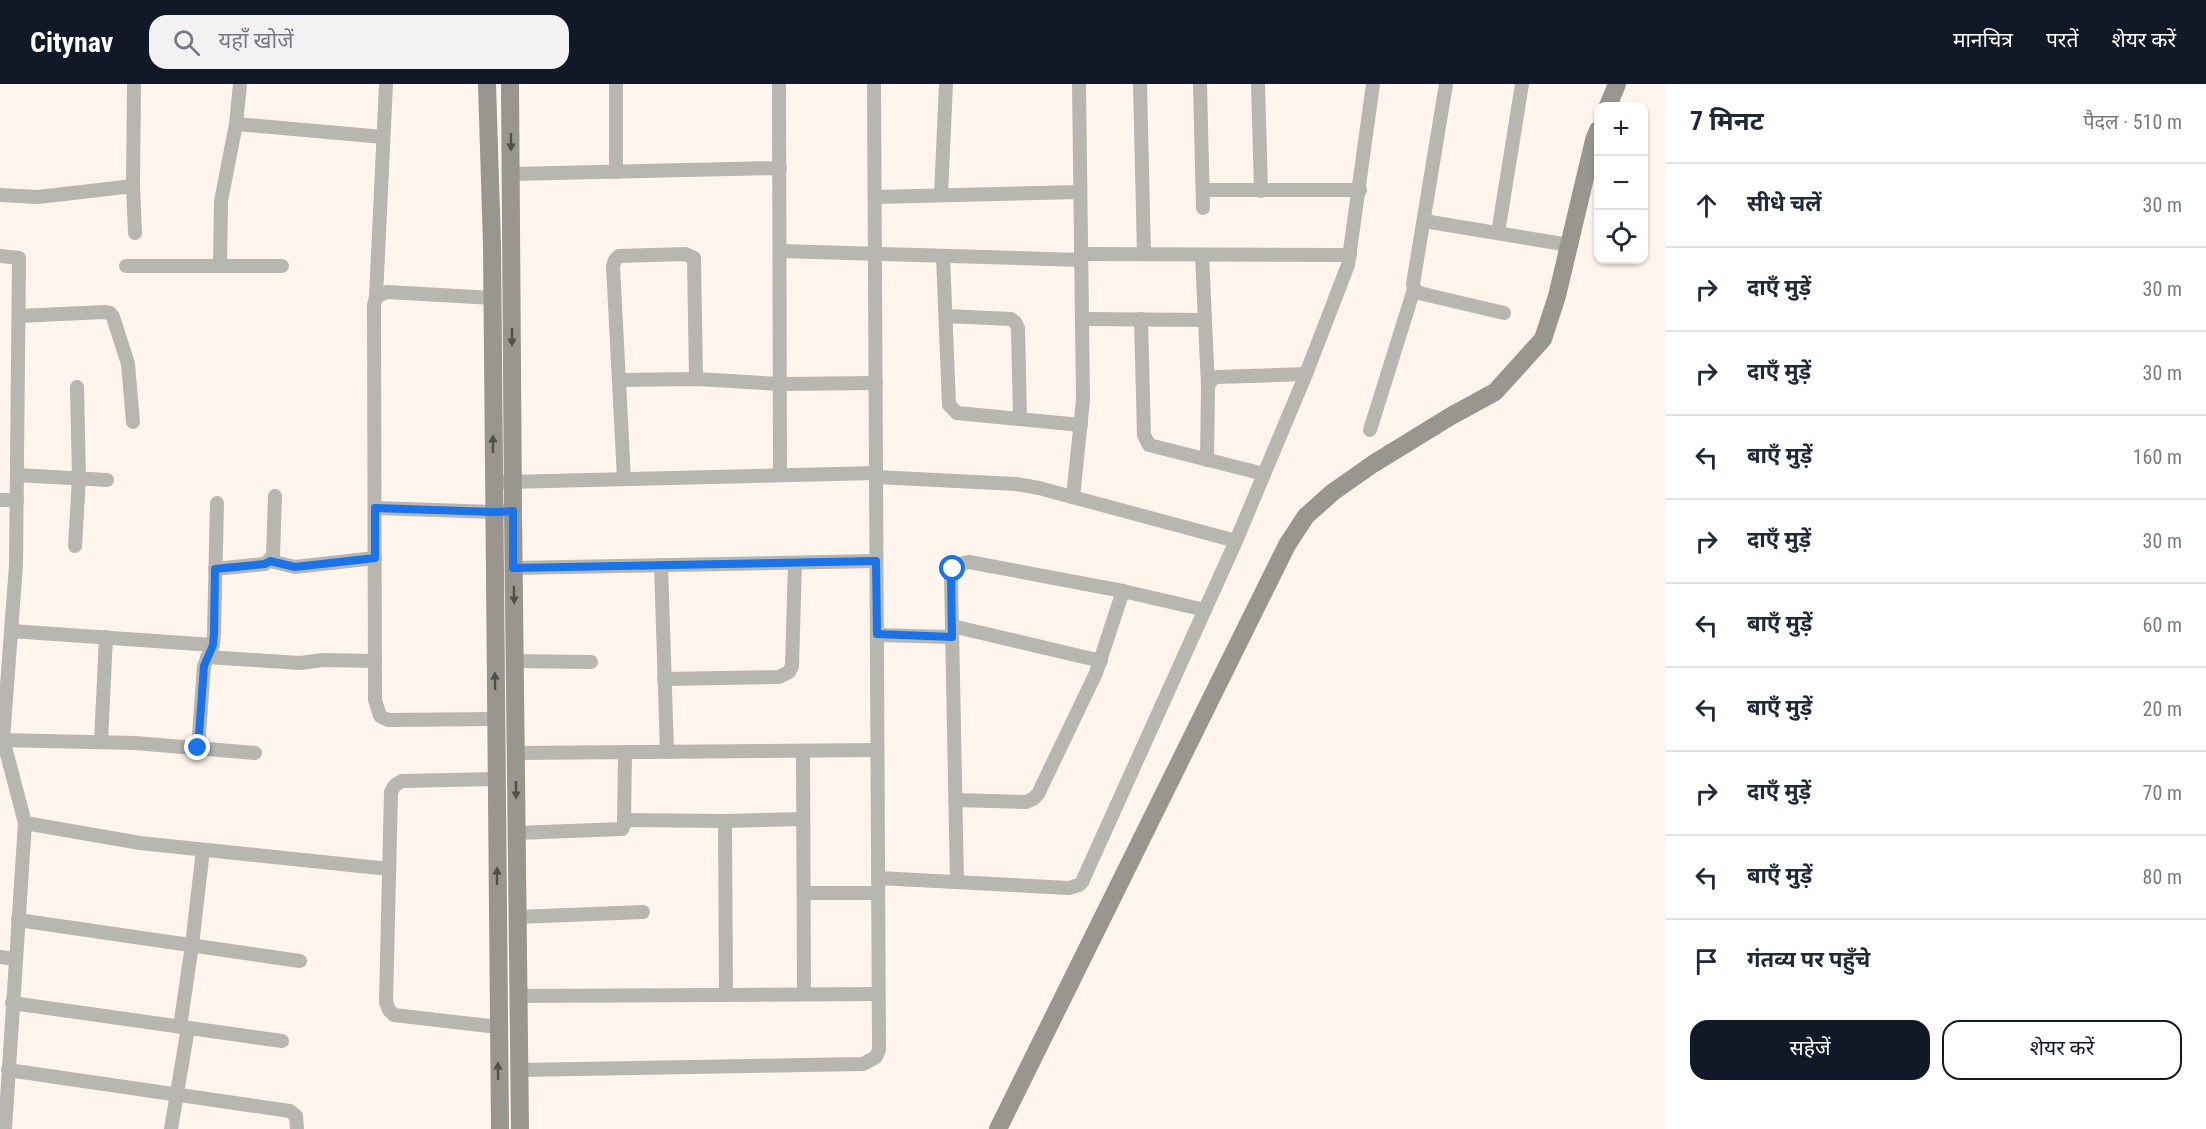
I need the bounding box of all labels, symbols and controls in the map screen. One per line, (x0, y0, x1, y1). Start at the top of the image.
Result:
search box (149, 15, 569, 69)
text: Citynav (30, 26, 113, 59)
icon: search (170, 26, 203, 59)
text: यहाँ खोजें (218, 28, 294, 53)
text: मानचित्र (1953, 28, 2013, 52)
text: परतें (2046, 28, 2078, 52)
text: शेयर करें (2111, 28, 2176, 52)
map controls (1594, 102, 1648, 264)
button: + (1594, 102, 1648, 156)
text: 7 मिनट (1690, 106, 1764, 136)
text: पैदल · 510 m (2083, 110, 2182, 134)
one-way arrow (506, 133, 515, 152)
button: − (1594, 156, 1648, 210)
icon: ahead (1690, 189, 1723, 222)
text: सीधे चलें (1747, 191, 1821, 216)
text: 30 m (2143, 193, 2182, 217)
button: locate (1594, 210, 1648, 264)
icon: right (1690, 273, 1723, 306)
text: दाएँ मुड़ें (1747, 275, 1811, 300)
text: 30 m (2143, 277, 2182, 301)
one-way arrow (507, 328, 516, 347)
icon: right (1690, 357, 1723, 390)
text: दाएँ मुड़ें (1747, 359, 1811, 384)
text: 30 m (2143, 361, 2182, 385)
one-way arrow (488, 434, 498, 453)
icon: left (1690, 441, 1723, 474)
text: बाएँ मुड़ें (1747, 443, 1812, 468)
text: 160 m (2133, 445, 2182, 469)
icon: right (1690, 525, 1723, 558)
text: दाएँ मुड़ें (1747, 527, 1811, 552)
text: 30 m (2143, 529, 2182, 553)
route start (939, 555, 965, 581)
one-way arrow (509, 586, 519, 605)
icon: left (1690, 609, 1723, 642)
text: बाएँ मुड़ें (1747, 611, 1812, 636)
text: 60 m (2143, 613, 2182, 637)
one-way arrow (490, 671, 500, 690)
icon: left (1690, 693, 1723, 726)
text: बाएँ मुड़ें (1747, 695, 1812, 720)
text: 20 m (2143, 697, 2182, 721)
route end (184, 734, 210, 760)
icon: right (1690, 777, 1723, 810)
text: दाएँ मुड़ें (1747, 779, 1811, 804)
one-way arrow (511, 781, 521, 800)
text: 70 m (2143, 781, 2182, 805)
icon: left (1690, 861, 1723, 894)
text: बाएँ मुड़ें (1747, 863, 1812, 888)
text: 80 m (2143, 865, 2182, 889)
one-way arrow (492, 866, 502, 885)
icon: arrive (1690, 945, 1723, 978)
text: गंतव्य पर पहुँचे (1747, 947, 1870, 972)
button: सहेजें (1690, 1020, 1930, 1080)
button: शेयर करें (1942, 1020, 2182, 1080)
one-way arrow (494, 1061, 503, 1080)

